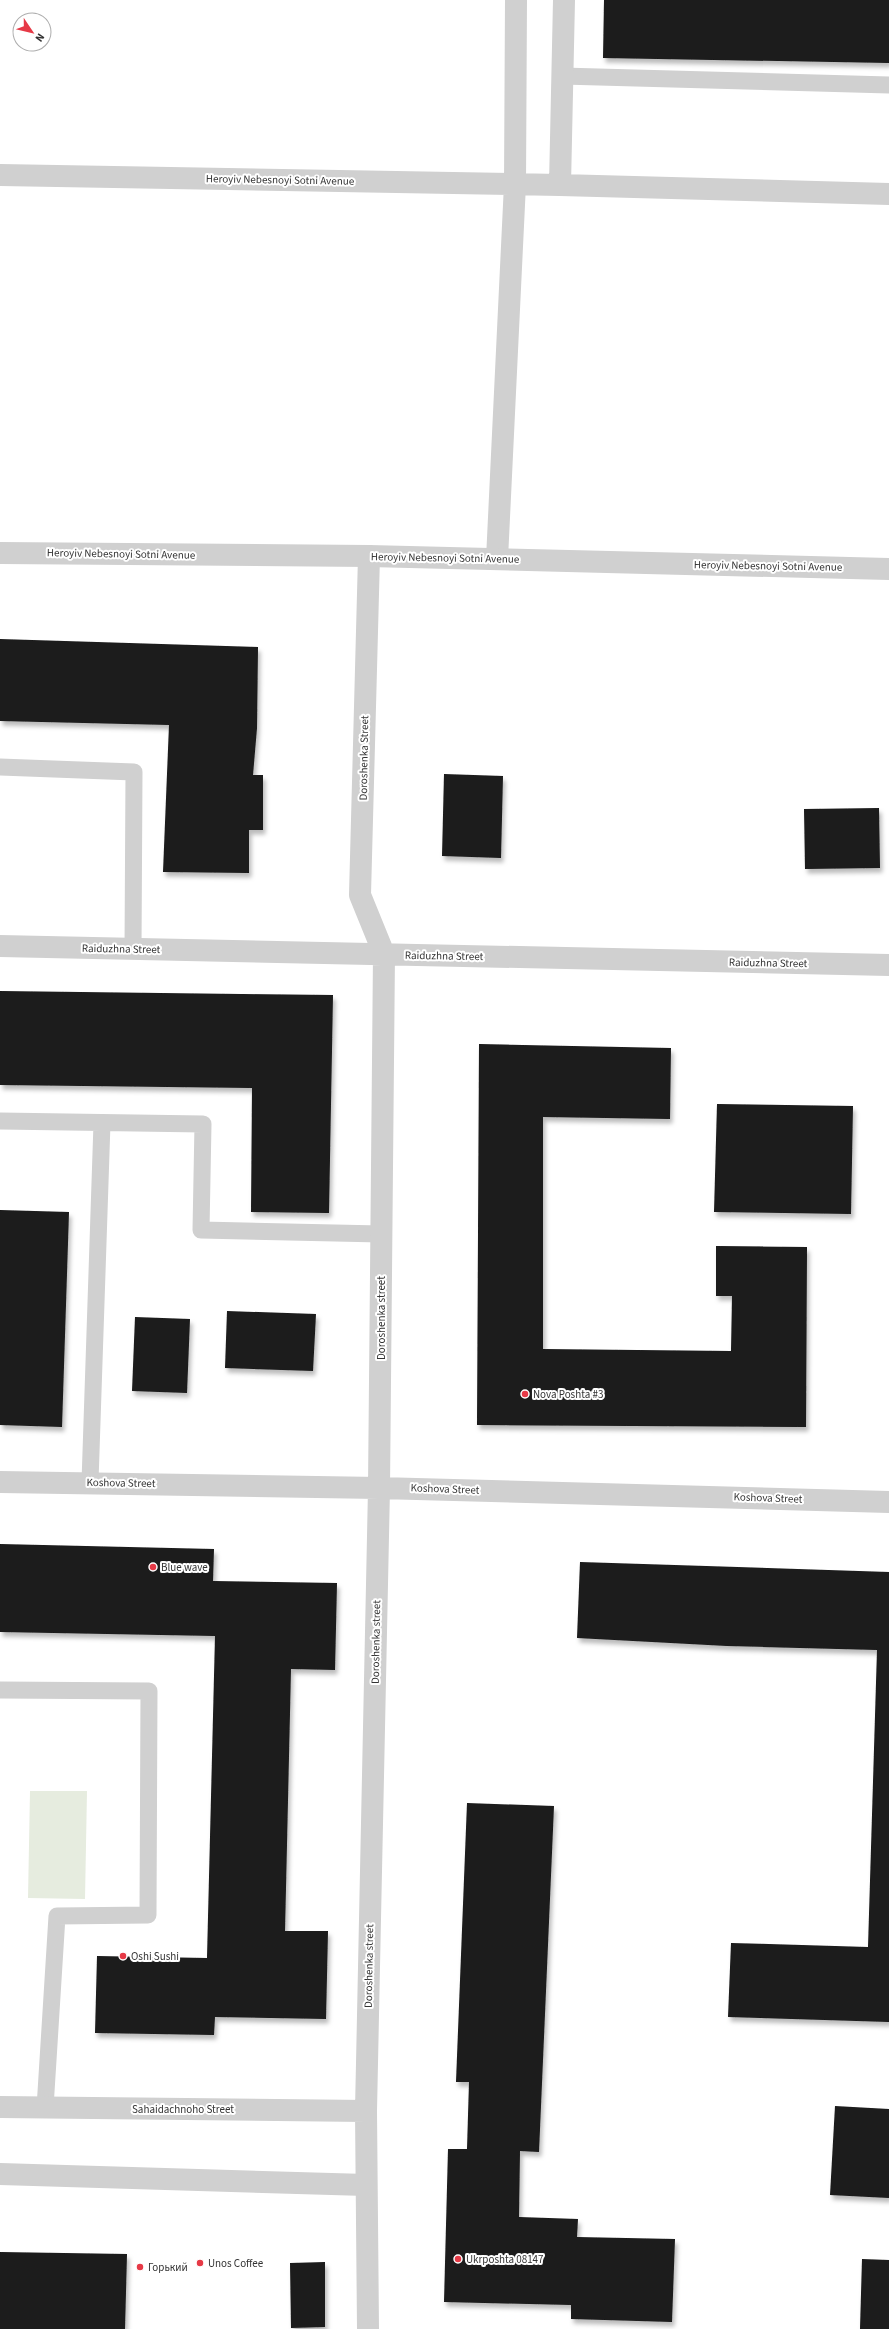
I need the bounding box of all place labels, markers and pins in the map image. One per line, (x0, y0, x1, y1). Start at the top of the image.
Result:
place label: Nova Poshta #3 (533, 1387, 603, 1402)
marker: Nova Poshta #3 (520, 1389, 530, 1399)
place label: Blue wave (161, 1560, 208, 1575)
marker: Blue wave (148, 1562, 158, 1572)
place label: Oshi Sushi (131, 1949, 179, 1964)
marker: Oshi Sushi (118, 1951, 128, 1961)
place label: Ukrposhta 08147 (466, 2252, 544, 2267)
marker: Ukrposhta 08147 (453, 2254, 463, 2264)
place label: Unos Coffee (208, 2256, 264, 2271)
marker: Unos Coffee (195, 2258, 205, 2268)
place label: Горький (148, 2260, 188, 2275)
marker: Горький (135, 2262, 145, 2272)

